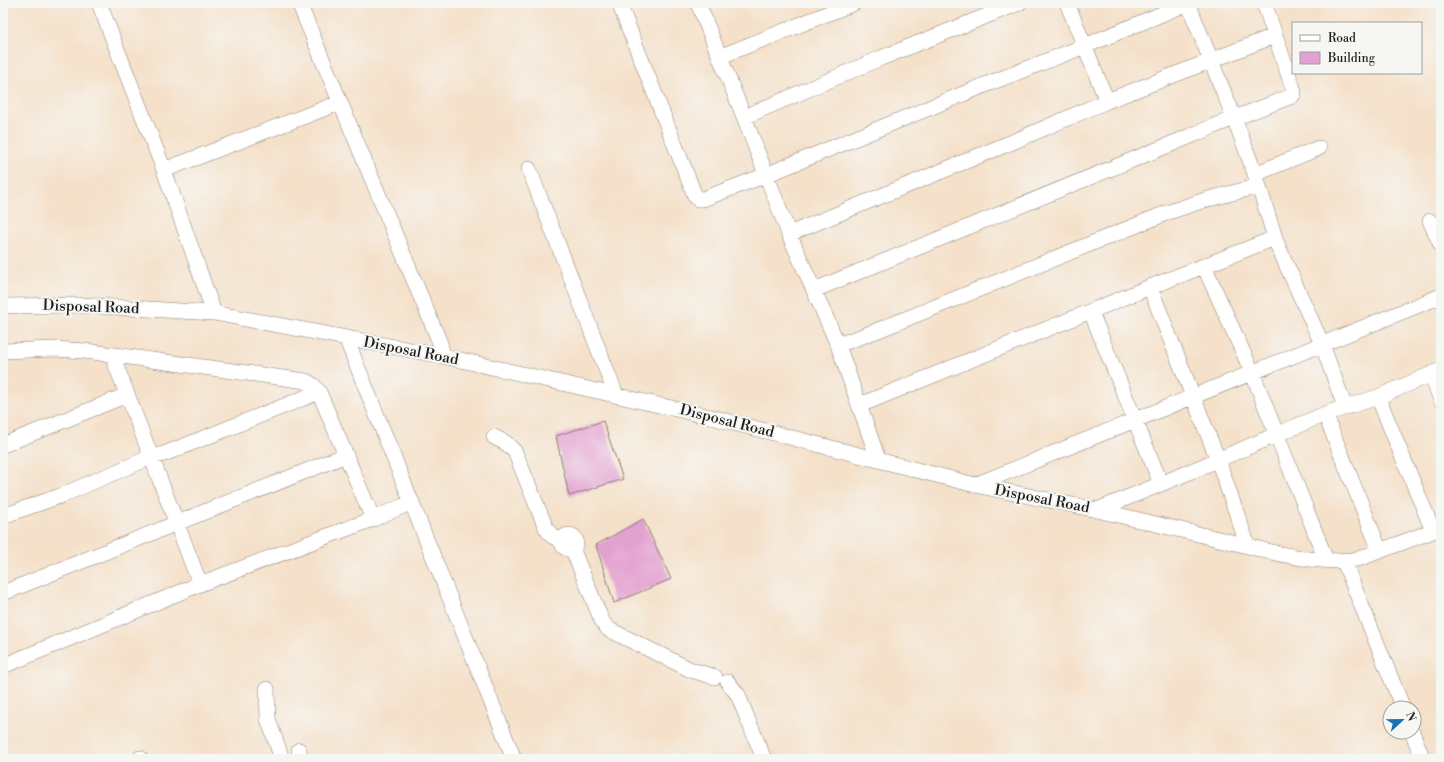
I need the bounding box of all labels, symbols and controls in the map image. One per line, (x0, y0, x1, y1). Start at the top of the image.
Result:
legend (1292, 22, 1422, 74)
text: Road (1328, 31, 1356, 46)
text: Building (1327, 51, 1376, 66)
street label: Disposal Road (42, 296, 140, 318)
street label: Disposal Road (362, 332, 461, 370)
street label: Disposal Road (678, 400, 777, 442)
street label: Disposal Road (993, 480, 1092, 518)
north arrow (1382, 700, 1422, 740)
text: N (1402, 710, 1419, 724)

